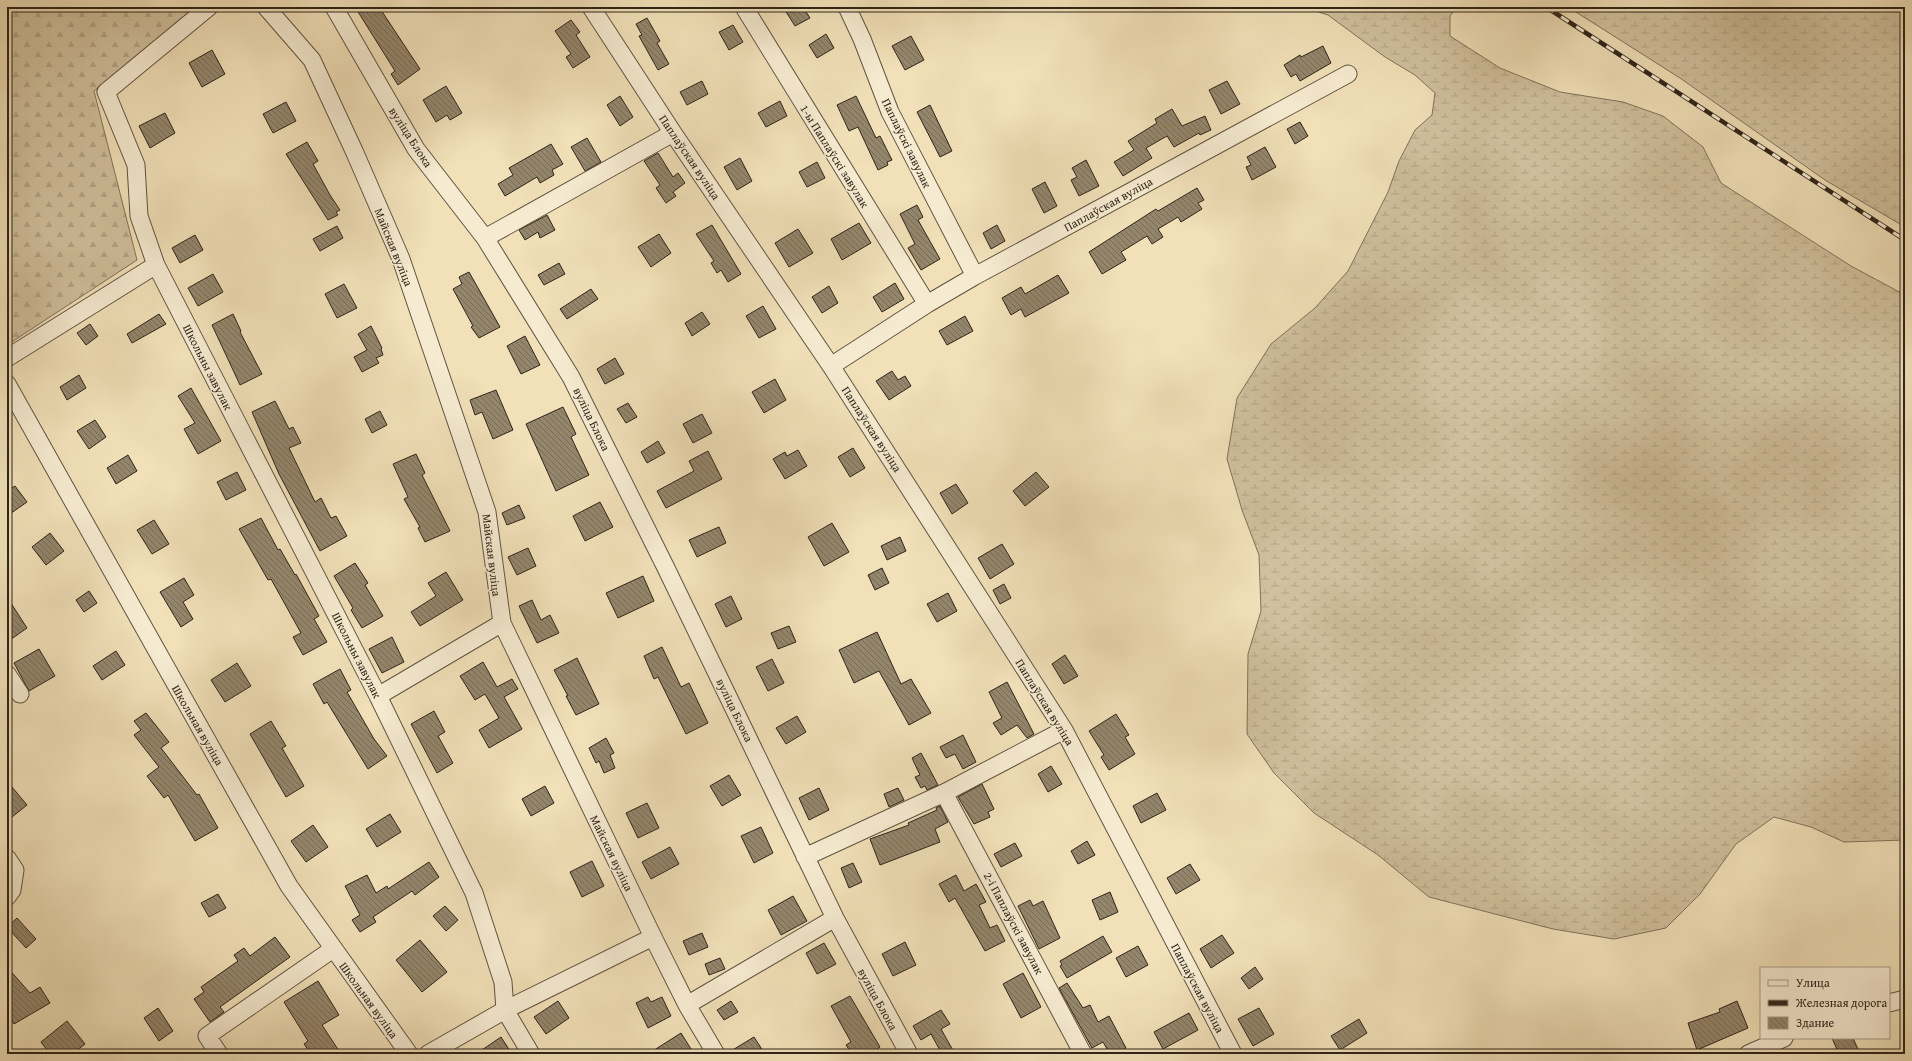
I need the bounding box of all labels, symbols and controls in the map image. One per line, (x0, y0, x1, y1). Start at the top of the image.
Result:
street label: Паплаўскі завулак (878, 95, 936, 191)
street label: 1-ы Паплаўскі завулак (796, 101, 874, 211)
street label: вуліца Блока (385, 104, 437, 171)
street label: Паплаўская вуліца (655, 111, 725, 203)
street label: Паплаўская вуліца (1061, 172, 1156, 235)
street label: Майская вуліца (371, 205, 417, 289)
street label: Школьны завулак (179, 321, 237, 413)
street label: Паплаўская вуліца (838, 383, 906, 475)
street label: вуліца Блока (569, 384, 615, 454)
street label: Майская вуліца (479, 513, 506, 597)
street label: Школьны завулак (328, 609, 386, 701)
street label: Паплаўская вуліца (1012, 655, 1079, 749)
street label: вуліца Блока (712, 675, 758, 745)
street label: Школьная вуліца (168, 682, 228, 769)
street label: Майская вуліца (586, 812, 638, 894)
street label: 2-і Паплаўскі завулак (980, 869, 1049, 978)
street label: Паплаўская вуліца (1167, 940, 1229, 1036)
street label: Школьная вуліца (335, 958, 403, 1042)
street label: вуліца Блока (854, 965, 902, 1033)
legend (1760, 967, 1890, 1039)
text: Улица (1796, 974, 1830, 991)
text: Железная дорога (1795, 994, 1887, 1011)
text: Здание (1796, 1014, 1835, 1031)

